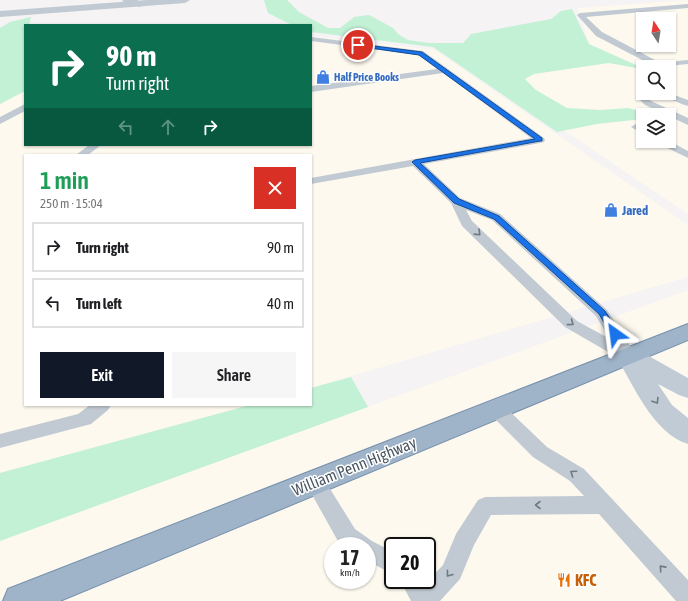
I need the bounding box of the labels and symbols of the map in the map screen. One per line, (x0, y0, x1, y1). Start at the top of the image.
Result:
north arrow (636, 12, 676, 52)
pin (341, 28, 375, 62)
shop icon: Half Price Books (315, 69, 331, 85)
place label: Half Price Books (334, 71, 399, 83)
shop icon: Jared (603, 202, 619, 218)
place label: Jared (621, 203, 648, 218)
one-way arrow (473, 228, 481, 236)
position arrow (594, 313, 636, 355)
one-way arrow (567, 318, 574, 325)
one-way arrow (651, 397, 659, 404)
street label: William Penn Highway (289, 433, 419, 500)
one-way arrow (571, 471, 578, 478)
one-way arrow (535, 501, 541, 509)
speed limit sign: 20 (384, 537, 436, 589)
one-way arrow (659, 566, 666, 573)
one-way arrow (447, 570, 454, 577)
place label: KFC (575, 571, 597, 589)
restaurant icon: KFC (556, 572, 572, 588)

